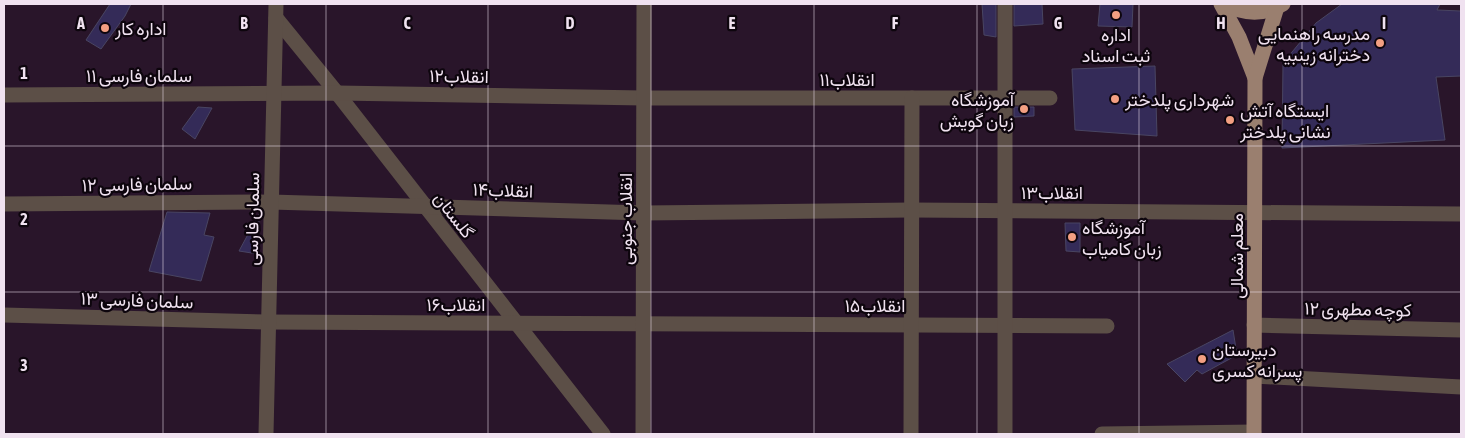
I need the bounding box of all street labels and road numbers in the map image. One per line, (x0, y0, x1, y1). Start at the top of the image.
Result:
street label: سلمان فارسی ۱۱ (86, 65, 192, 87)
street label: انقلاب۱۲ (429, 65, 489, 87)
street label: انقلاب۱۱ (819, 69, 875, 90)
street label: سلمان فارسی (241, 172, 264, 266)
street label: سلمان فارسی ۱۲ (82, 173, 192, 196)
street label: انقلاب جنوبی (615, 173, 637, 265)
street label: انقلاب۱۴ (472, 178, 534, 202)
street label: انقلاب۱۳ (1021, 182, 1083, 203)
street label: گلستان (430, 188, 478, 242)
street label: معلم شمالی (1226, 213, 1249, 299)
street label: سلمان فارسی ۱۳ (80, 288, 194, 313)
street label: انقلاب۱۶ (427, 294, 485, 315)
street label: انقلاب۱۵ (845, 295, 905, 316)
street label: کوچه مطهری ۱۲ (1304, 298, 1412, 322)

